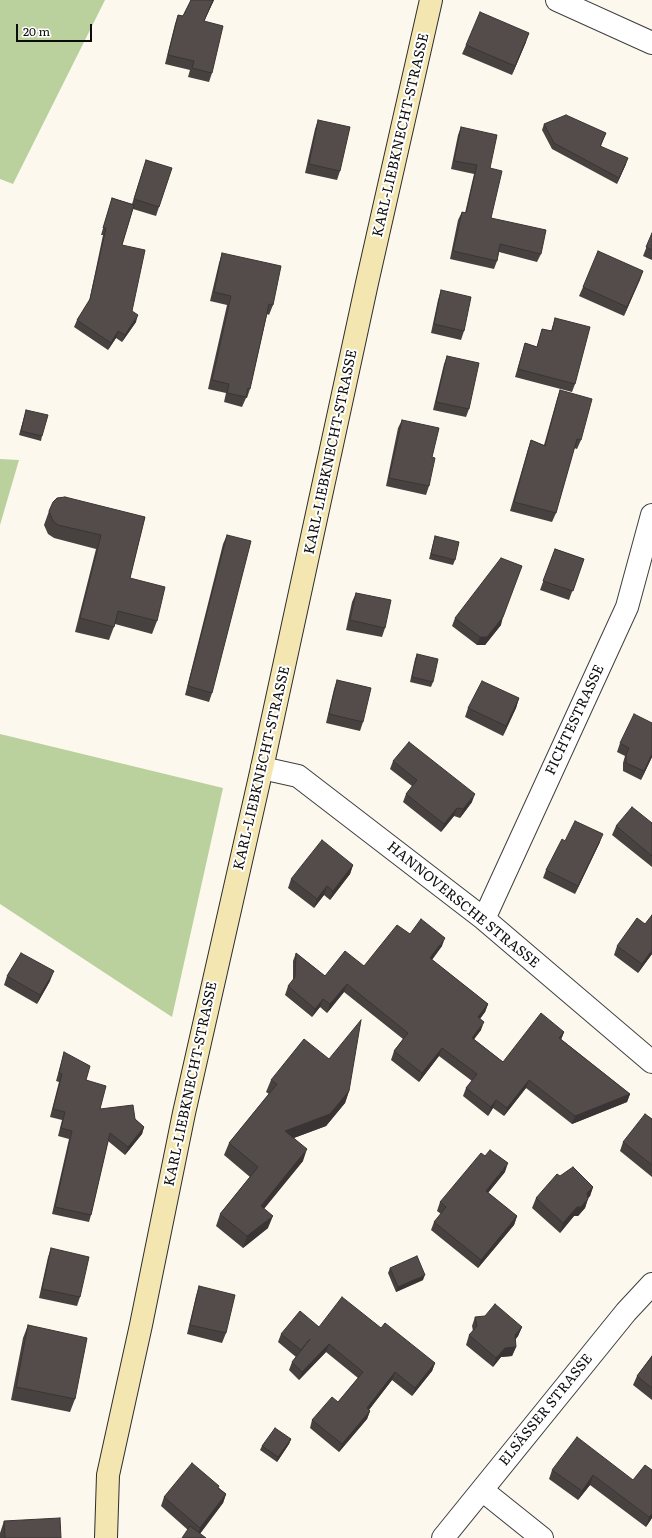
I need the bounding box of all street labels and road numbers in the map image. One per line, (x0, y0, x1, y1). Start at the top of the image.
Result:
street label: KARL-LIEBKNECHT-STRASSE (369, 31, 433, 239)
street label: KARL-LIEBKNECHT-STRASSE (301, 348, 361, 556)
street label: FICHTESTRASSE (542, 662, 608, 778)
street label: KARL-LIEBKNECHT-STRASSE (230, 664, 294, 872)
street label: HANNOVERSCHE STRASSE (384, 838, 542, 972)
street label: KARL-LIEBKNECHT-STRASSE (161, 980, 221, 1188)
street label: ELSÄSSER STRASSE (496, 1351, 596, 1469)

